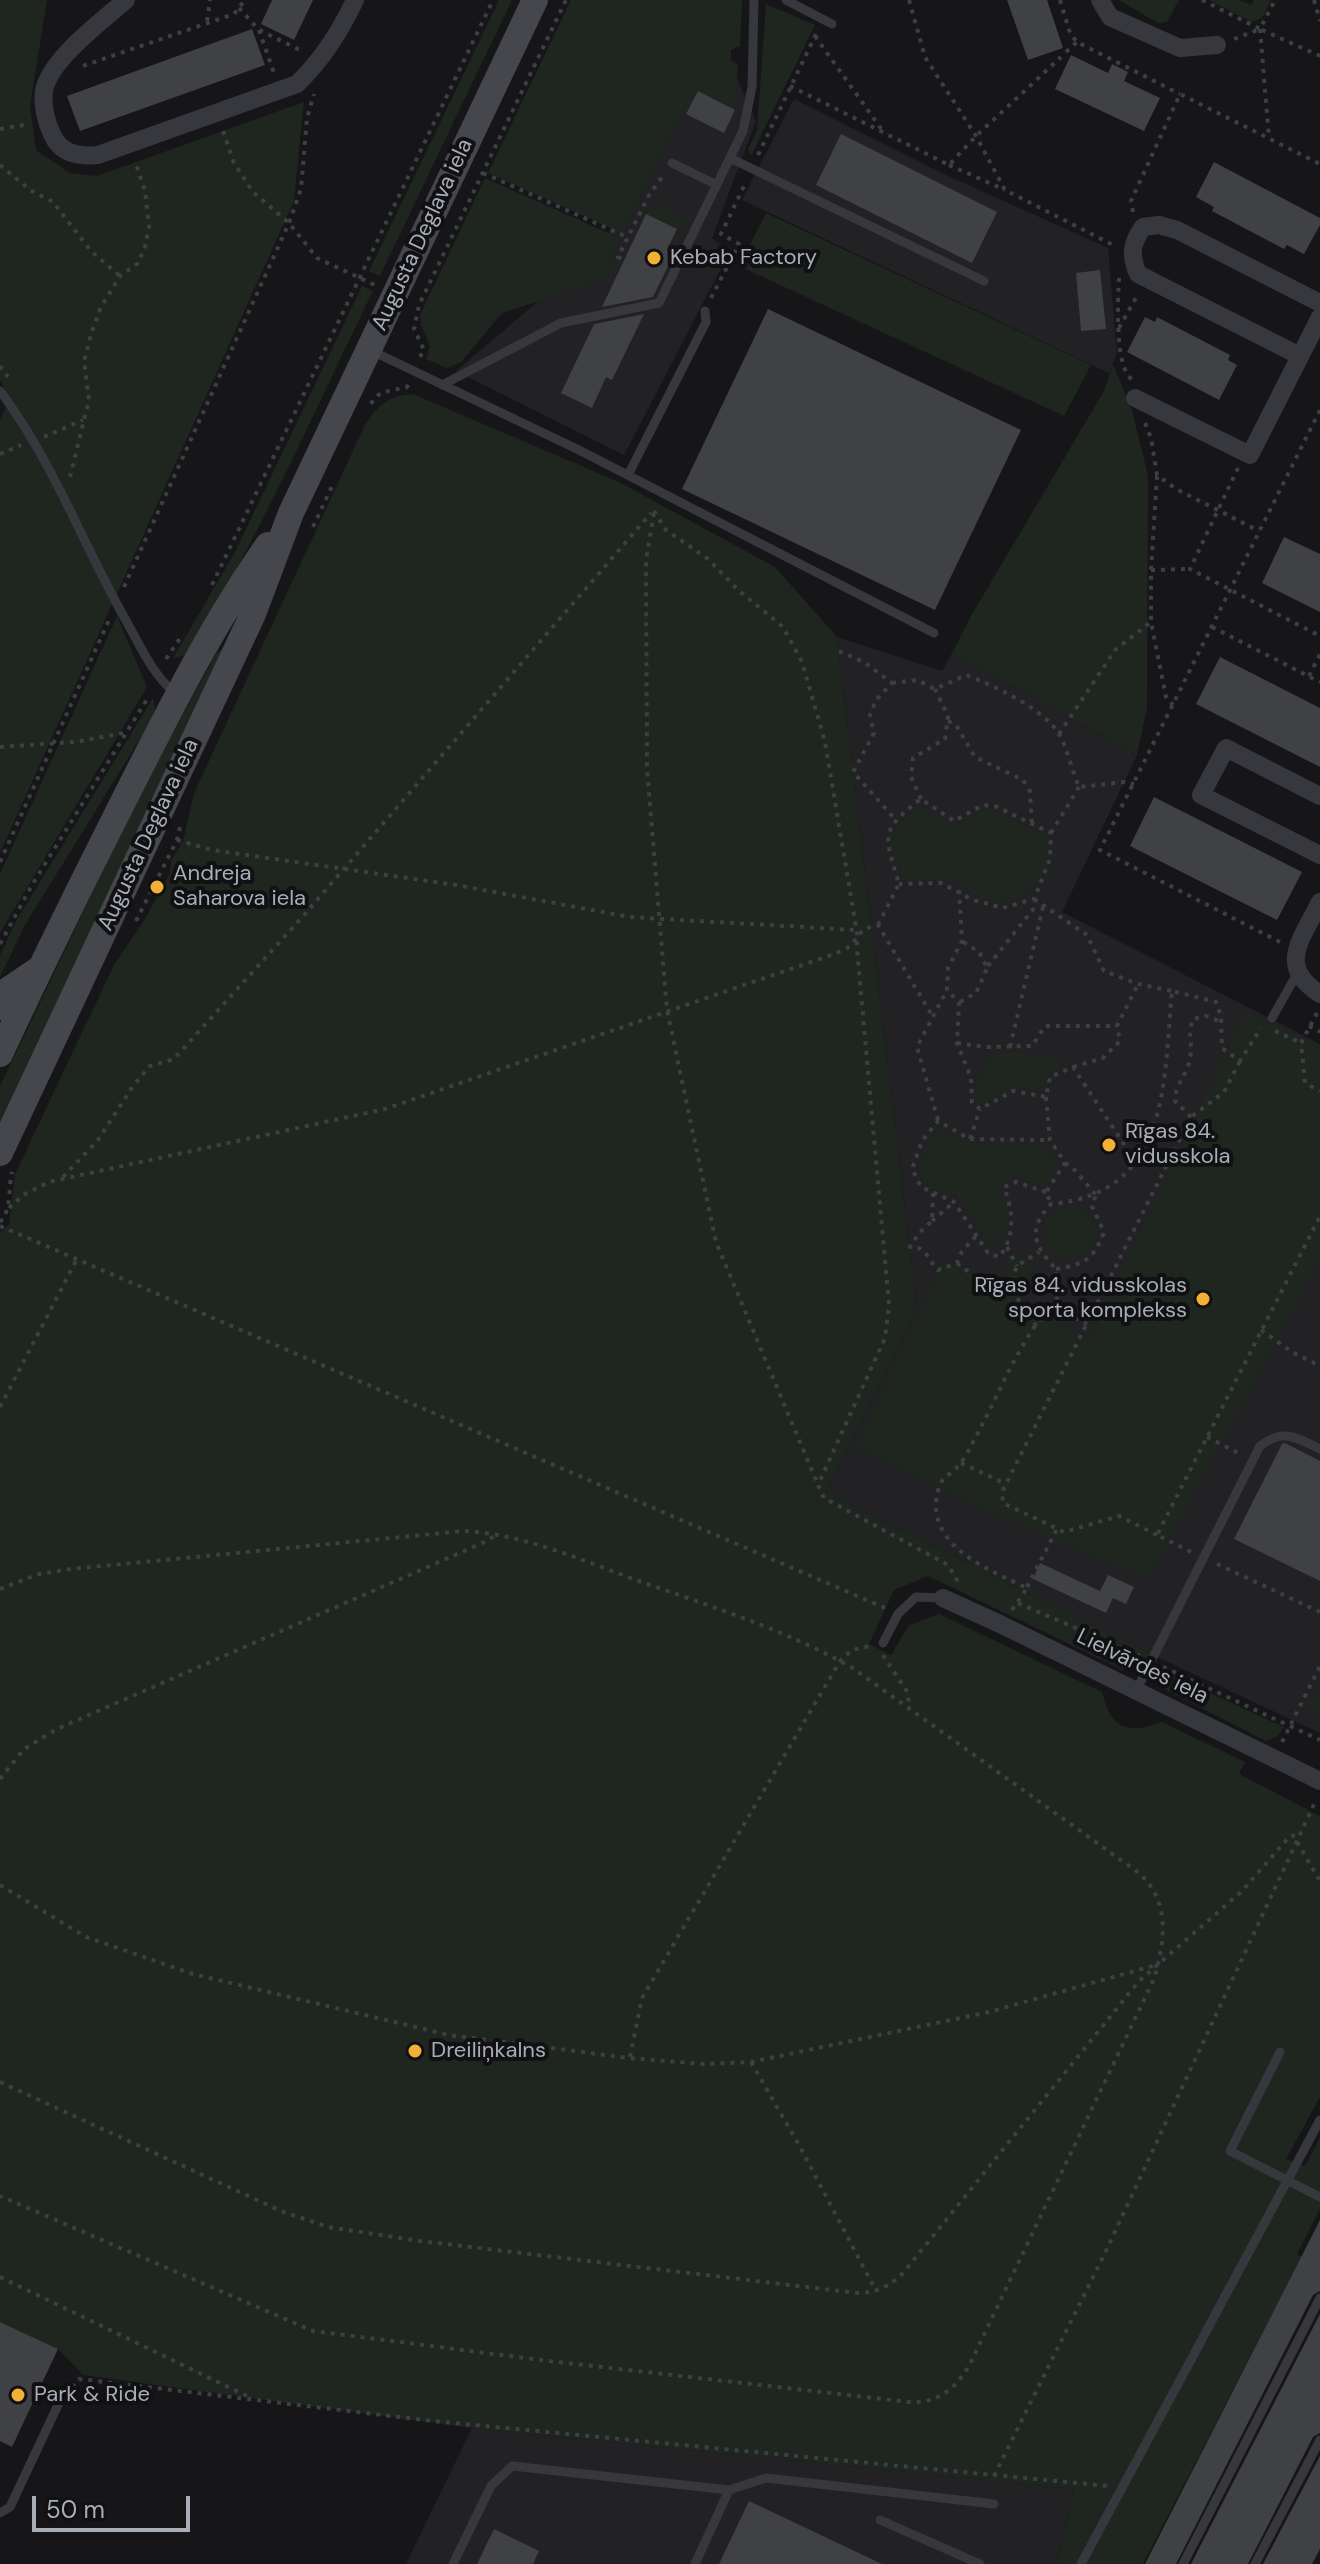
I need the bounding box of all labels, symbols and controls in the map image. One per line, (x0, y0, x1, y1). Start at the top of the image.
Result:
street label: Augusta Deglava iela (367, 135, 479, 335)
place label: Kebab Factory (670, 245, 817, 271)
marker: Kebab Factory (645, 249, 663, 267)
street label: Augusta Deglava iela (93, 735, 205, 935)
place label: Andreja Saharova iela (173, 861, 306, 912)
marker: Andreja Saharova iela (148, 878, 166, 896)
place label: Rīgas 84. vidusskola (1125, 1119, 1231, 1170)
marker: Rīgas 84. vidusskola (1100, 1136, 1118, 1154)
place label: Rīgas 84. vidusskolas sporta komplekss (974, 1273, 1187, 1324)
marker: Rīgas 84. vidusskolas sporta komplekss (1194, 1290, 1212, 1308)
street label: Lielvārdes iela (1072, 1624, 1212, 1710)
place label: Dreiliņkalns (431, 2038, 546, 2064)
marker: Dreiliņkalns (406, 2042, 424, 2060)
place label: Park & Ride (34, 2382, 150, 2408)
marker: Park & Ride (9, 2386, 27, 2404)
scale bar (36, 2480, 194, 2530)
text: 50 m (46, 2494, 105, 2525)

